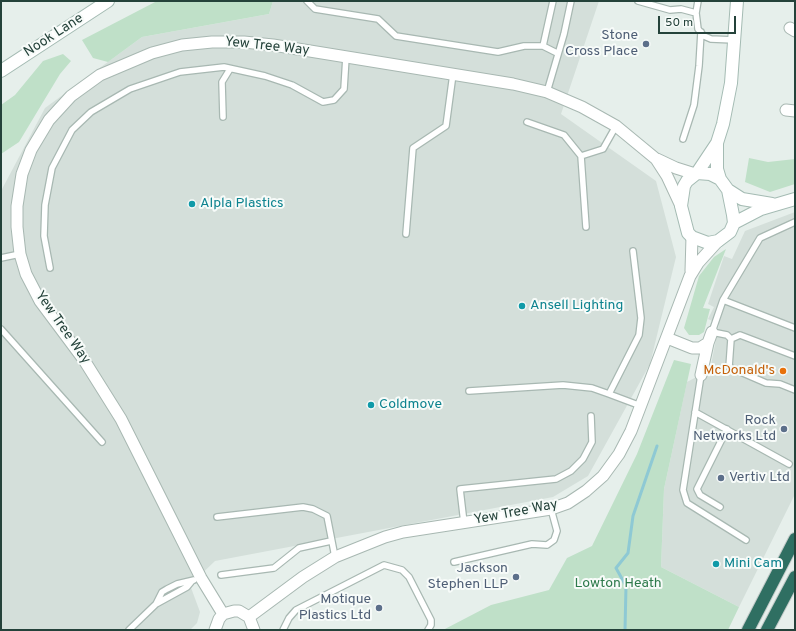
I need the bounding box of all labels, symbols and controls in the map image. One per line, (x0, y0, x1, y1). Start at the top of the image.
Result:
scale bar (660, 8, 738, 34)
street label: Nook Lane (21, 11, 87, 61)
text: 50 m (665, 15, 693, 31)
place label: Stone Cross Place (565, 28, 638, 60)
street label: Yew Tree Way (224, 34, 310, 60)
marker: Stone Cross Place (641, 39, 651, 49)
place label: Alpla Plastics (200, 196, 284, 212)
marker: Alpla Plastics (187, 199, 197, 209)
street label: Yew Tree Way (31, 288, 93, 368)
place label: Ansell Lighting (530, 298, 623, 314)
marker: Ansell Lighting (517, 301, 527, 311)
place label: McDonald's (703, 363, 775, 379)
marker: McDonald's (778, 366, 788, 376)
place label: Coldmove (379, 397, 442, 413)
marker: Coldmove (366, 400, 376, 410)
place label: Rock Networks Ltd (693, 413, 776, 446)
marker: Rock Networks Ltd (779, 424, 789, 434)
place label: Vertiv Ltd (729, 470, 790, 486)
marker: Vertiv Ltd (716, 473, 726, 483)
street label: Yew Tree Way (473, 497, 559, 529)
place label: Mini Cam (724, 556, 782, 572)
marker: Mini Cam (711, 559, 721, 569)
place label: Jackson Stephen LLP (428, 561, 508, 594)
marker: Jackson Stephen LLP (511, 572, 521, 582)
park label: Lowton Heath (574, 576, 662, 592)
place label: Motique Plastics Ltd (299, 592, 371, 624)
marker: Motique Plastics Ltd (374, 603, 384, 613)

